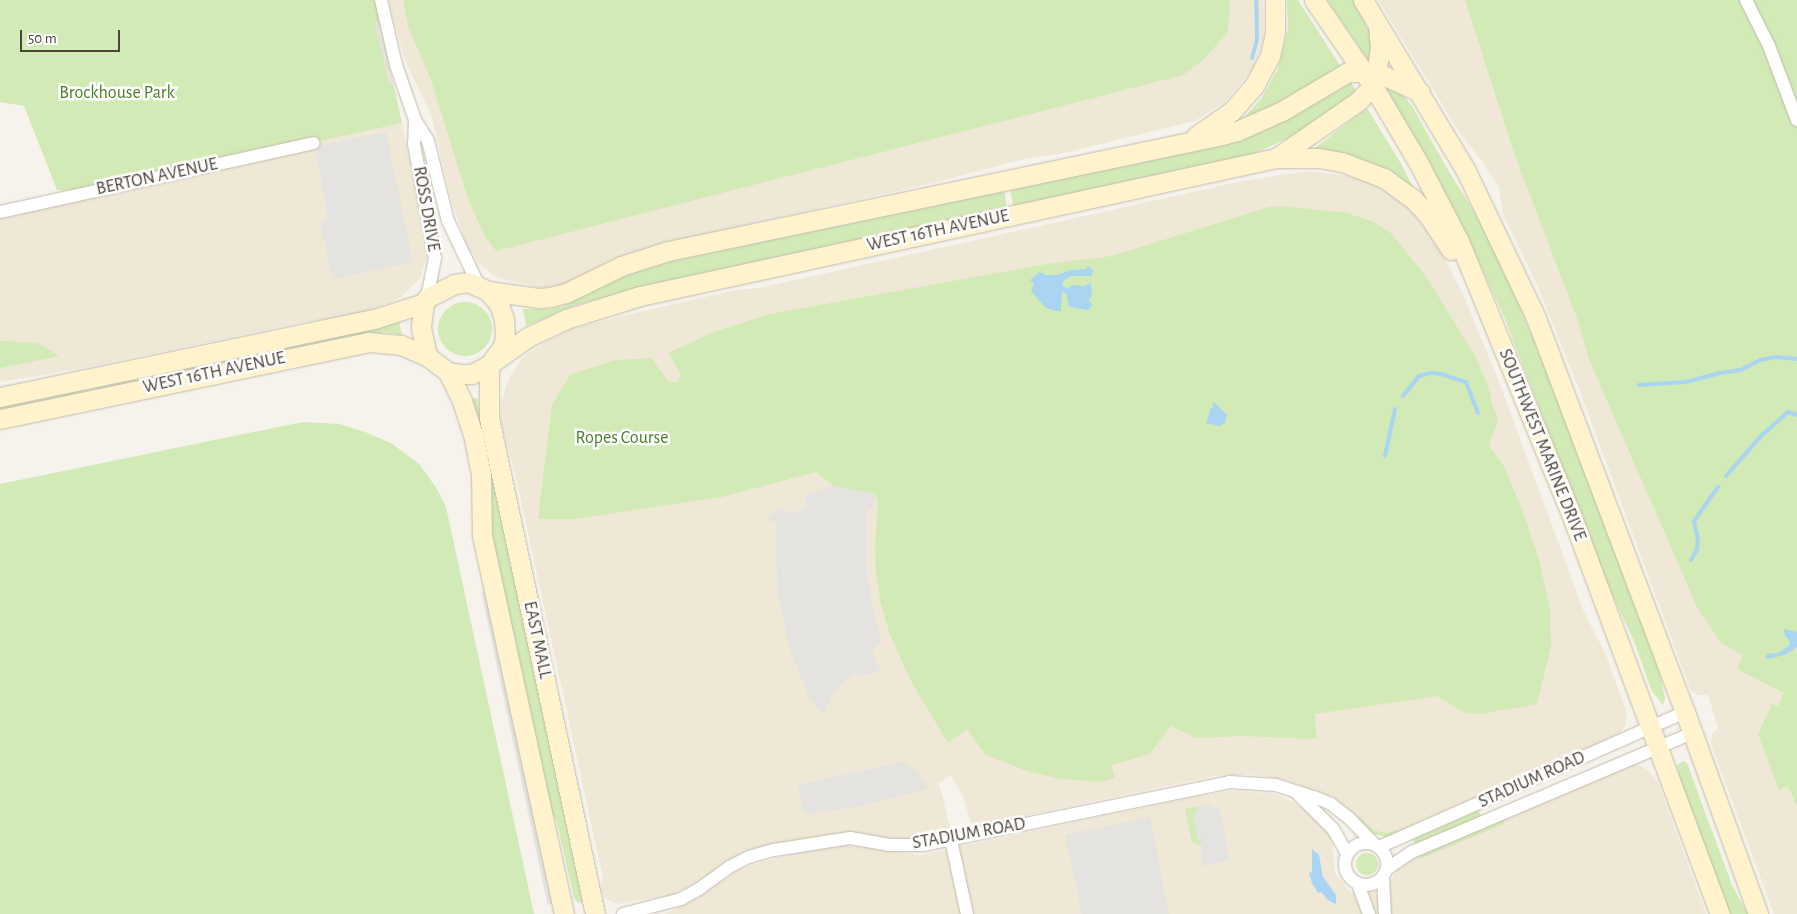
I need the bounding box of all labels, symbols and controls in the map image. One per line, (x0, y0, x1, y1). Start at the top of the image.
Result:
scale bar (22, 20, 122, 52)
text: 50 m (28, 31, 57, 46)
park label: Brockhouse Park (59, 82, 175, 104)
street label: BERTON AVENUE (94, 154, 220, 200)
street label: ROSS DRIVE (408, 165, 444, 253)
street label: WEST 16TH AVENUE (865, 205, 1011, 257)
street label: SOUTHWEST MARINE DRIVE (1494, 346, 1590, 544)
street label: WEST 16TH AVENUE (141, 347, 287, 399)
park label: Ropes Course (576, 427, 668, 449)
street label: EAST MALL (518, 599, 556, 681)
street label: STADIUM ROAD (1475, 747, 1589, 813)
street label: STADIUM ROAD (911, 813, 1027, 855)

